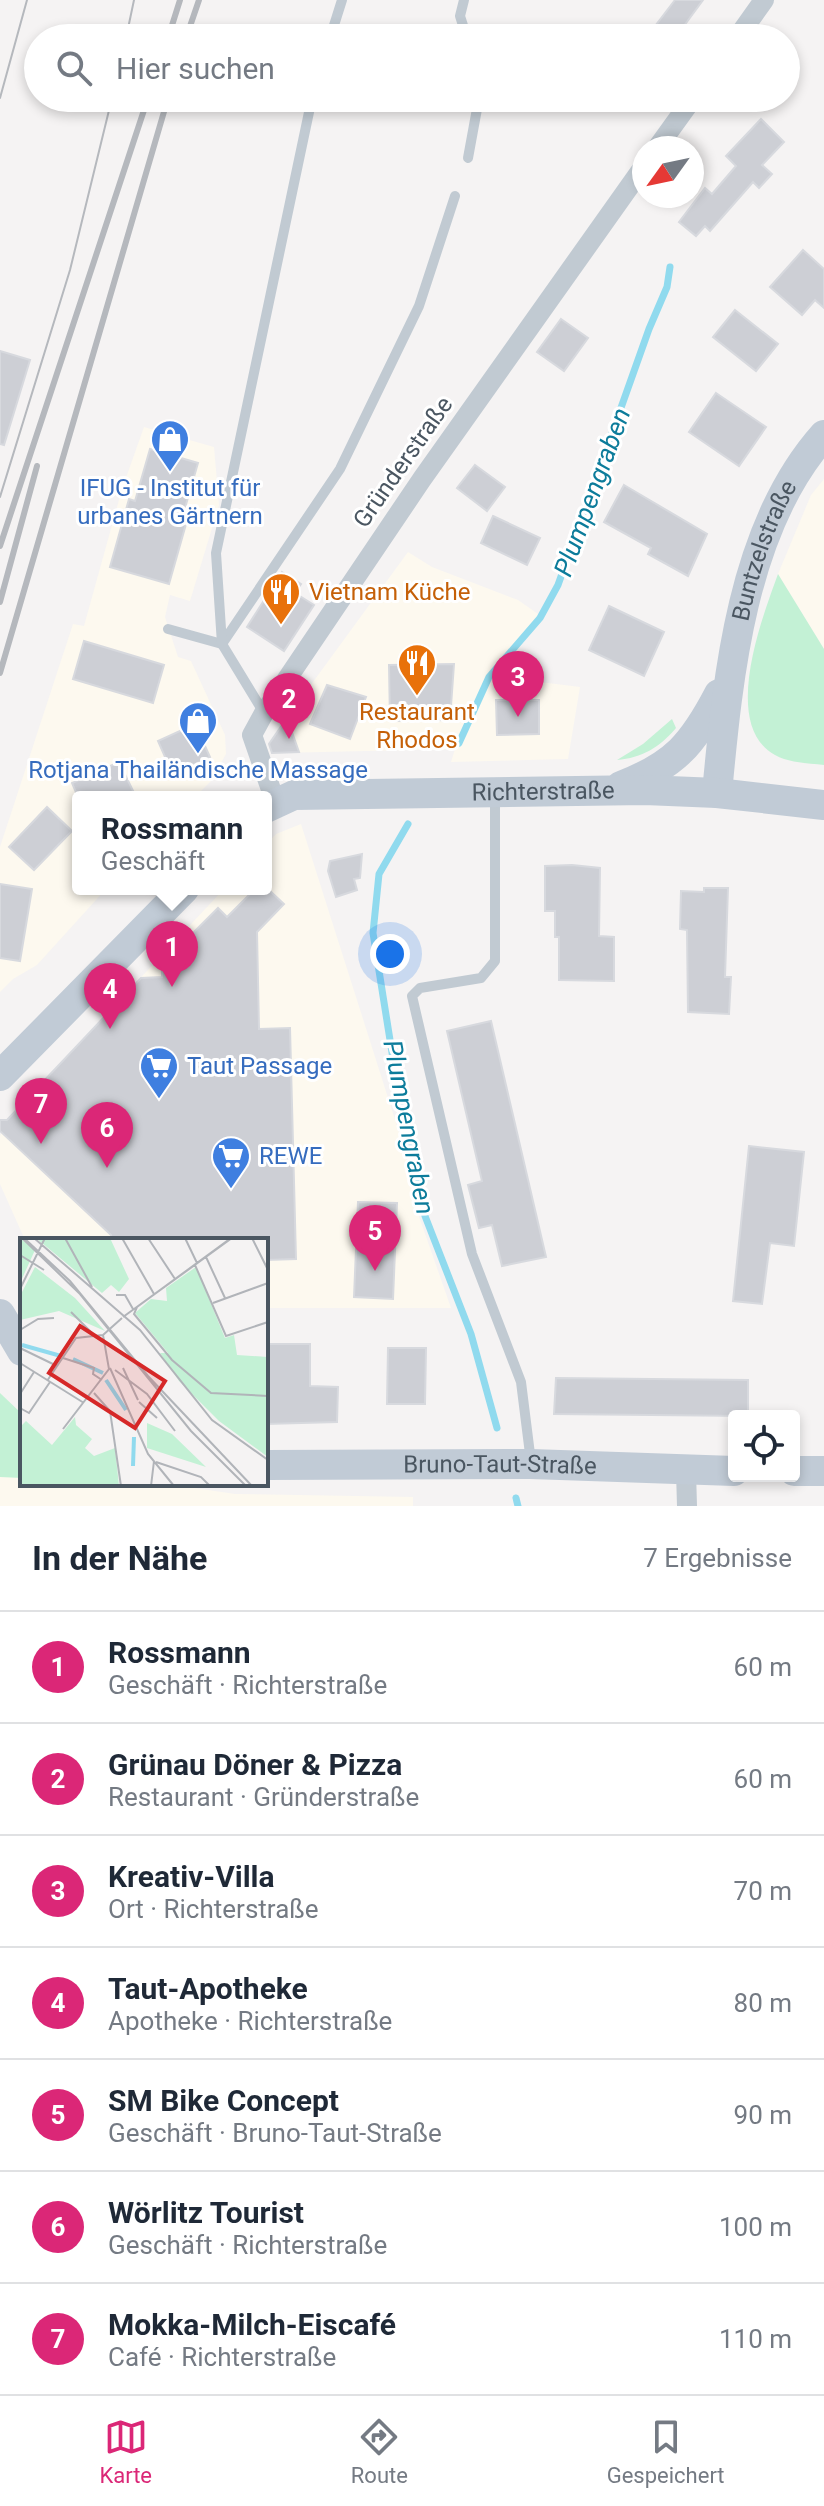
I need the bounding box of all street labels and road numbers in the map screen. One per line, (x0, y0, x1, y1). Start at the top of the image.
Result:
street label: Gründerstraße (348, 391, 458, 533)
street label: Buntzelstraße (727, 475, 802, 624)
street label: Richterstraße (471, 776, 615, 806)
street label: Bruno-Taut-Straße (403, 1450, 597, 1480)

